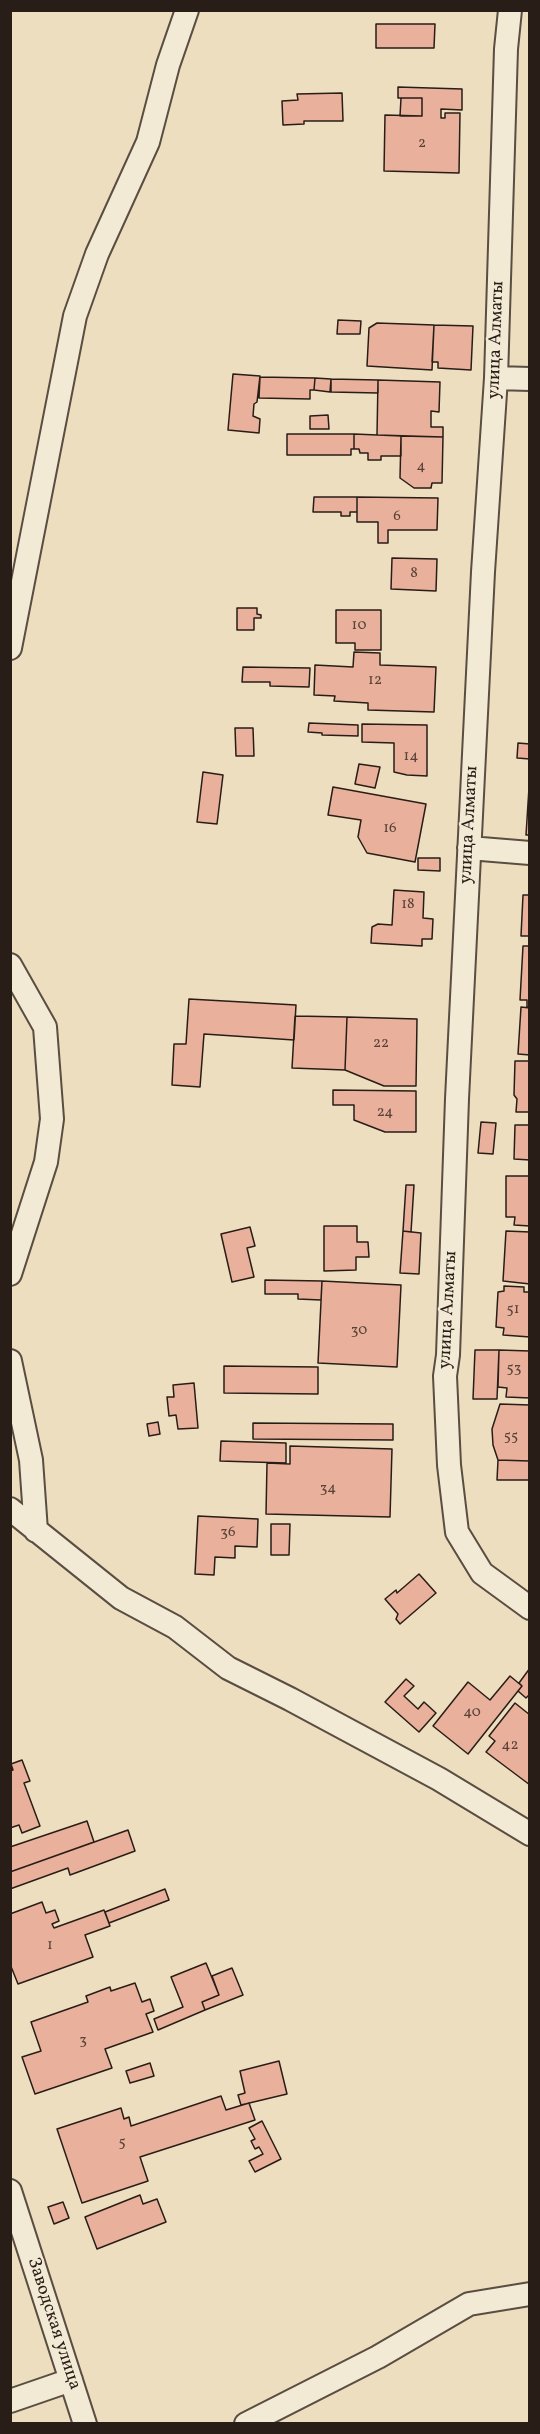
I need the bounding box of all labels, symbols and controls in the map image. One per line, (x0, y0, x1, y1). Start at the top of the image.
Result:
house number: 2 (418, 135, 426, 153)
street label: улица Алматы (484, 280, 510, 400)
house number: 4 (417, 458, 425, 476)
house number: 6 (393, 508, 401, 526)
house number: 8 (410, 565, 418, 583)
house number: 10 (352, 617, 366, 635)
house number: 12 (368, 672, 382, 690)
house number: 14 (404, 748, 418, 766)
street label: улица Алматы (456, 765, 484, 885)
house number: 16 (383, 820, 397, 838)
house number: 18 (401, 896, 415, 914)
house number: 22 (373, 1035, 389, 1053)
house number: 24 (377, 1104, 393, 1122)
street label: улица Алматы (435, 1250, 463, 1370)
house number: 51 (506, 1301, 520, 1319)
house number: 30 (351, 1322, 367, 1340)
house number: 53 (507, 1360, 521, 1378)
house number: 55 (504, 1428, 518, 1446)
house number: 34 (320, 1480, 336, 1498)
house number: 36 (220, 1524, 236, 1542)
house number: 40 (463, 1704, 481, 1722)
house number: 42 (501, 1737, 519, 1755)
house number: 1 (47, 1937, 53, 1955)
house number: 3 (79, 2032, 87, 2050)
house number: 5 (118, 2134, 126, 2152)
street label: Заводская улица (21, 2255, 85, 2393)

